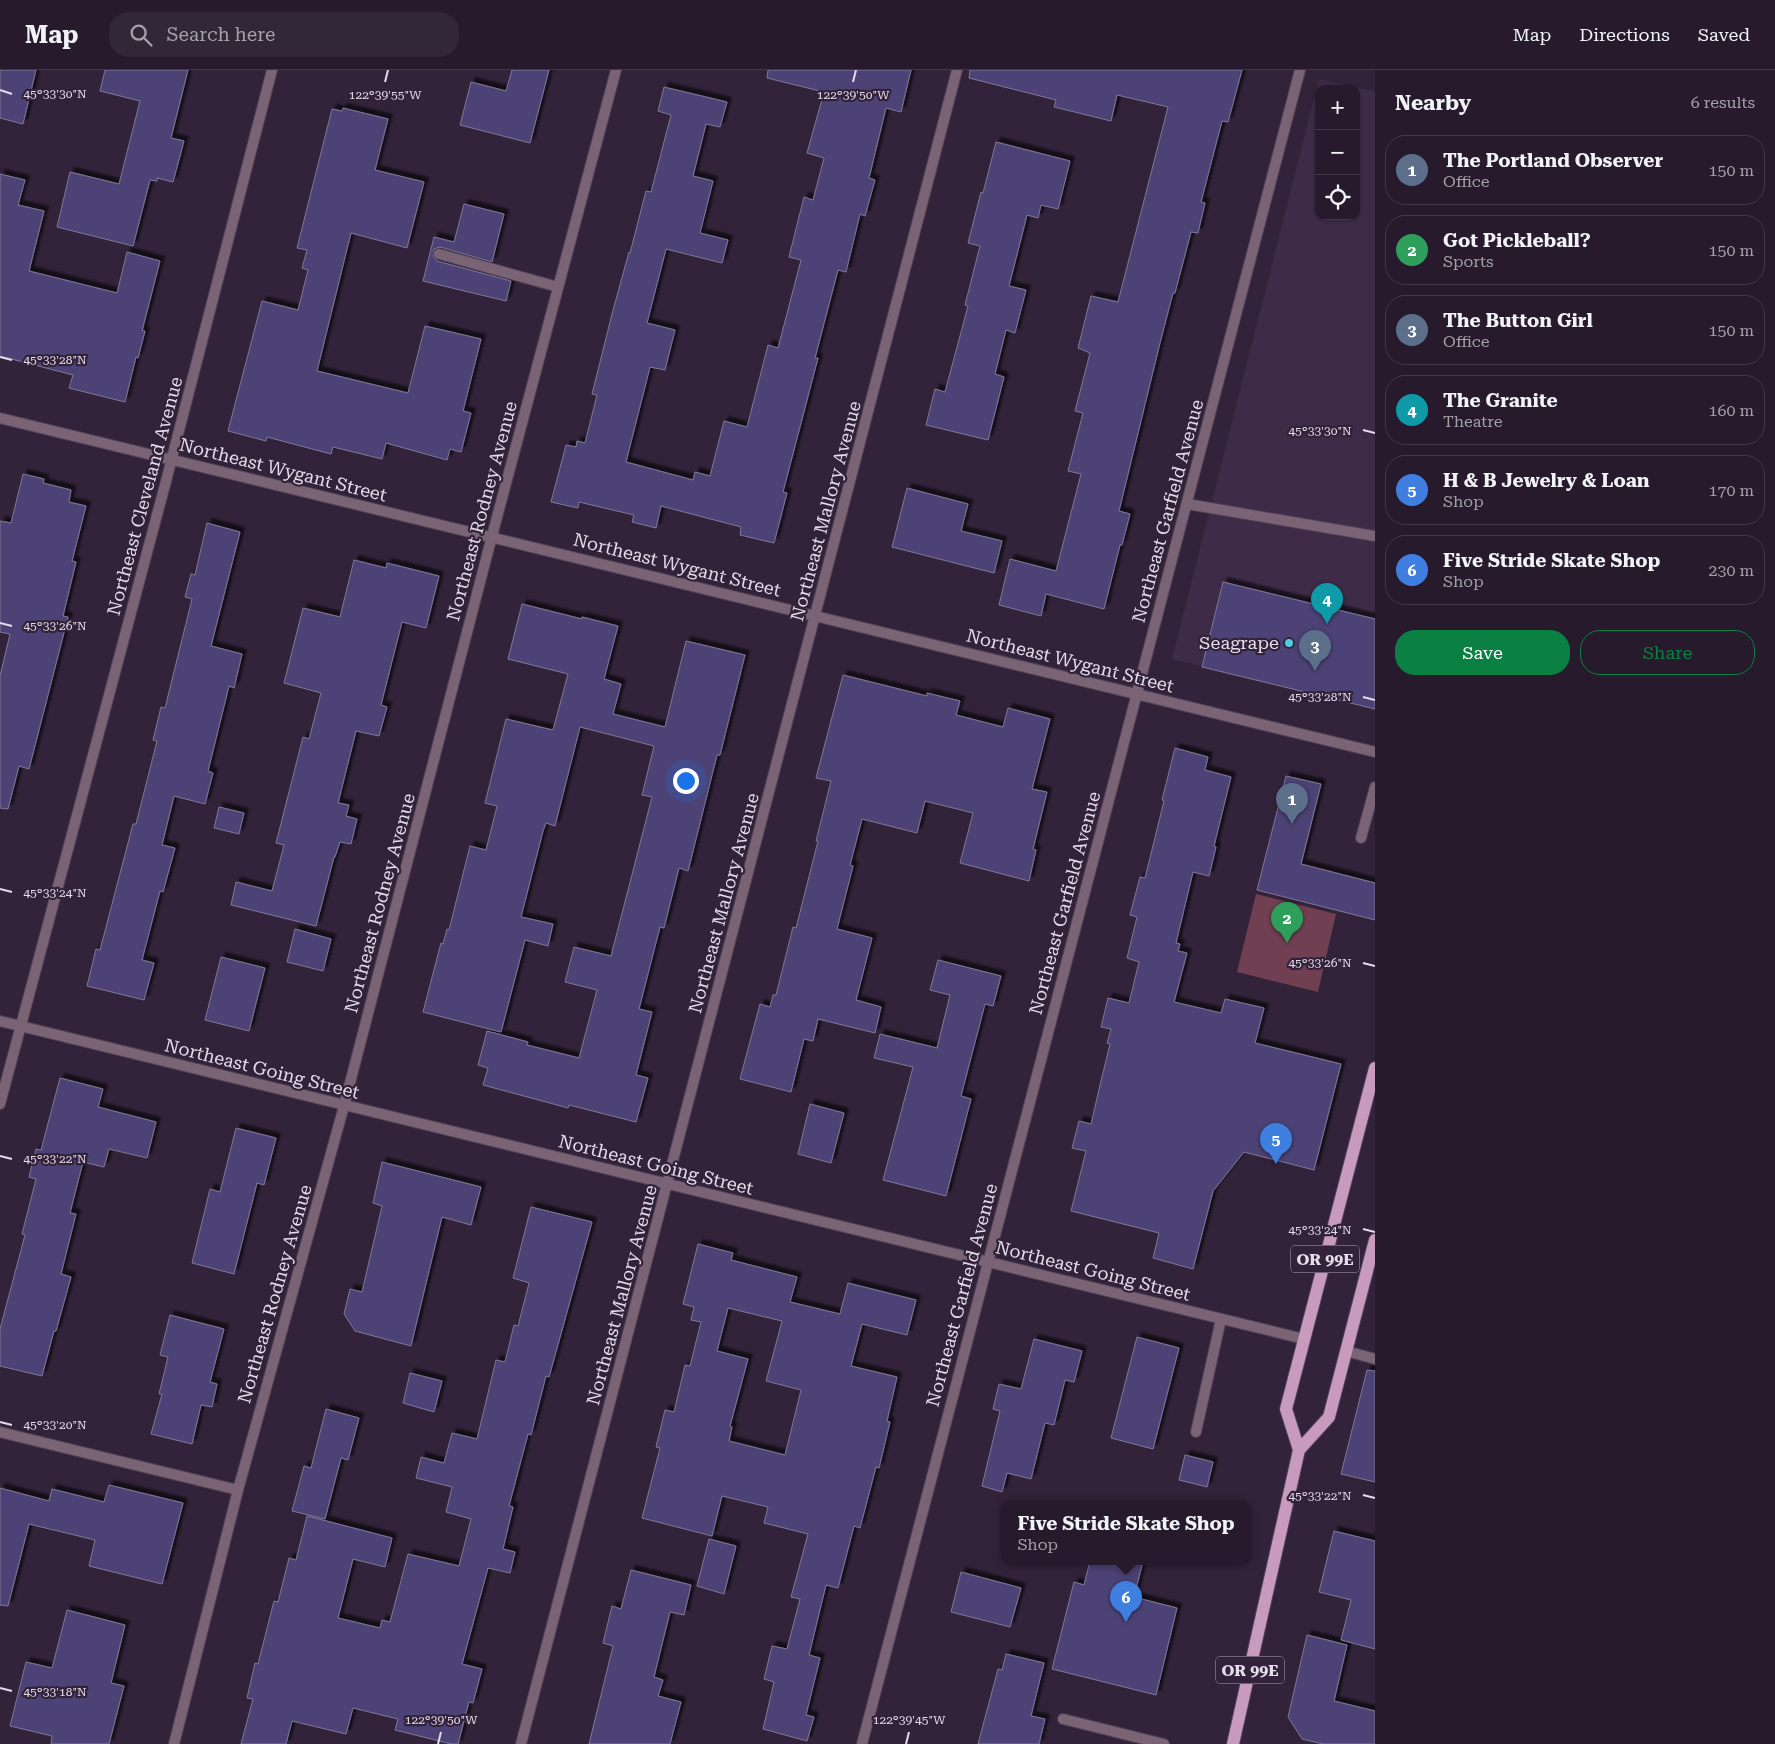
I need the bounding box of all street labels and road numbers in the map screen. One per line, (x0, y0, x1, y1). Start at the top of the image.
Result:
street label: Northeast Cleveland Avenue (103, 374, 187, 617)
street label: Northeast Garfield Avenue (1128, 397, 1207, 625)
street label: Northeast Mallory Avenue (786, 398, 865, 623)
street label: Northeast Rodney Avenue (442, 399, 521, 623)
street label: Northeast Wygant Street (177, 434, 389, 506)
street label: Northeast Wygant Street (571, 529, 783, 601)
street label: Northeast Wygant Street (964, 625, 1176, 697)
street label: Northeast Garfield Avenue (1025, 789, 1104, 1017)
street label: Northeast Mallory Avenue (684, 790, 763, 1015)
street label: Northeast Rodney Avenue (340, 791, 419, 1015)
street label: Northeast Going Street (163, 1034, 362, 1103)
street label: Northeast Going Street (557, 1130, 756, 1199)
street label: Northeast Garfield Avenue (922, 1181, 1001, 1409)
street label: Northeast Rodney Avenue (233, 1182, 316, 1406)
street label: Northeast Mallory Avenue (582, 1182, 661, 1407)
street label: Northeast Going Street (994, 1236, 1193, 1305)
road number: OR 99E (1291, 1246, 1359, 1272)
road number: OR 99E (1216, 1656, 1284, 1684)

